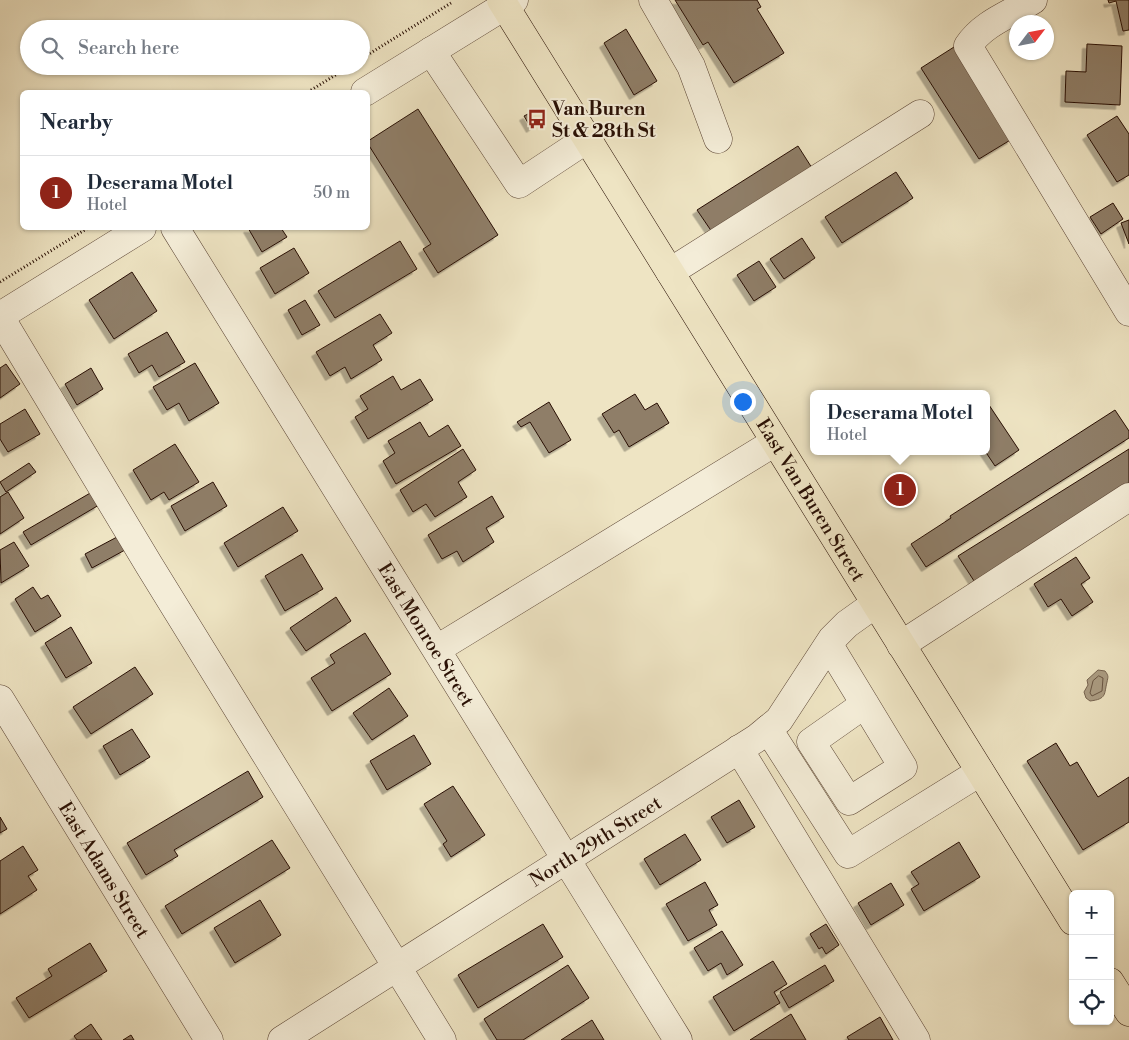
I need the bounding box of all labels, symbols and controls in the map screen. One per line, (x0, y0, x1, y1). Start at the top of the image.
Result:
north arrow (1009, 15, 1054, 60)
search box (20, 20, 370, 75)
icon: search (38, 34, 66, 62)
text: Search here (78, 36, 179, 60)
place label: Van Buren St & 28th St (551, 97, 656, 143)
bus stop icon: Van Buren St & 28th St (526, 108, 548, 130)
text: Nearby (40, 110, 113, 136)
text: Deserama Motel (87, 171, 233, 195)
text: 1 (52, 183, 60, 203)
text: 50 m (313, 183, 350, 203)
text: Hotel (87, 195, 127, 215)
your location (730, 389, 756, 415)
popup (810, 390, 990, 455)
text: Deserama Motel (827, 401, 973, 425)
street label: East Van Buren Street (751, 414, 870, 586)
text: Hotel (827, 425, 867, 445)
pin: 1 (884, 471, 916, 509)
street label: East Monroe Street (372, 559, 480, 711)
street label: North 29th Street (525, 791, 666, 893)
street label: East Adams Street (53, 797, 155, 943)
map controls (1069, 890, 1114, 1025)
button: + (1069, 890, 1114, 935)
button: − (1069, 935, 1114, 980)
button: locate (1069, 980, 1114, 1025)

